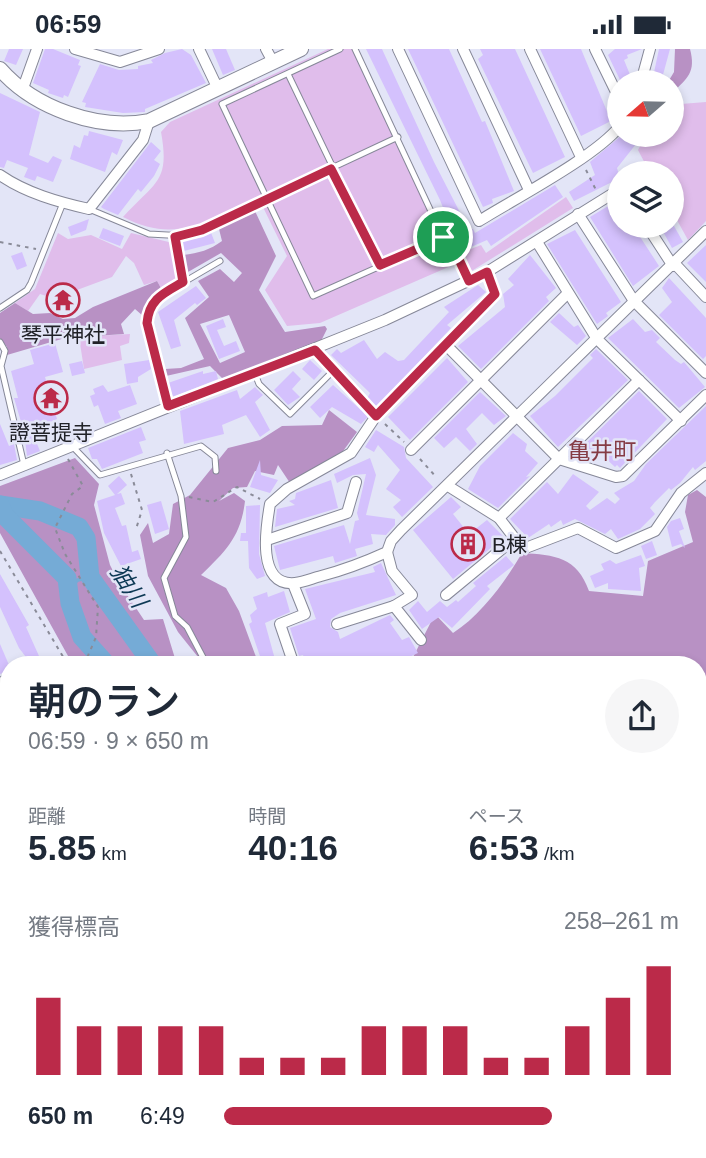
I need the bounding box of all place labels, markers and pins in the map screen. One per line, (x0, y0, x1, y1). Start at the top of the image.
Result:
pin (413, 207, 473, 267)
temple icon: 琴平神社 (44, 281, 82, 319)
place label: 琴平神社 (21, 323, 105, 346)
temple icon: 證菩提寺 (32, 379, 70, 417)
place label: 證菩提寺 (9, 421, 93, 444)
building icon: B棟 (449, 525, 487, 563)
place label: B棟 (492, 533, 527, 556)

